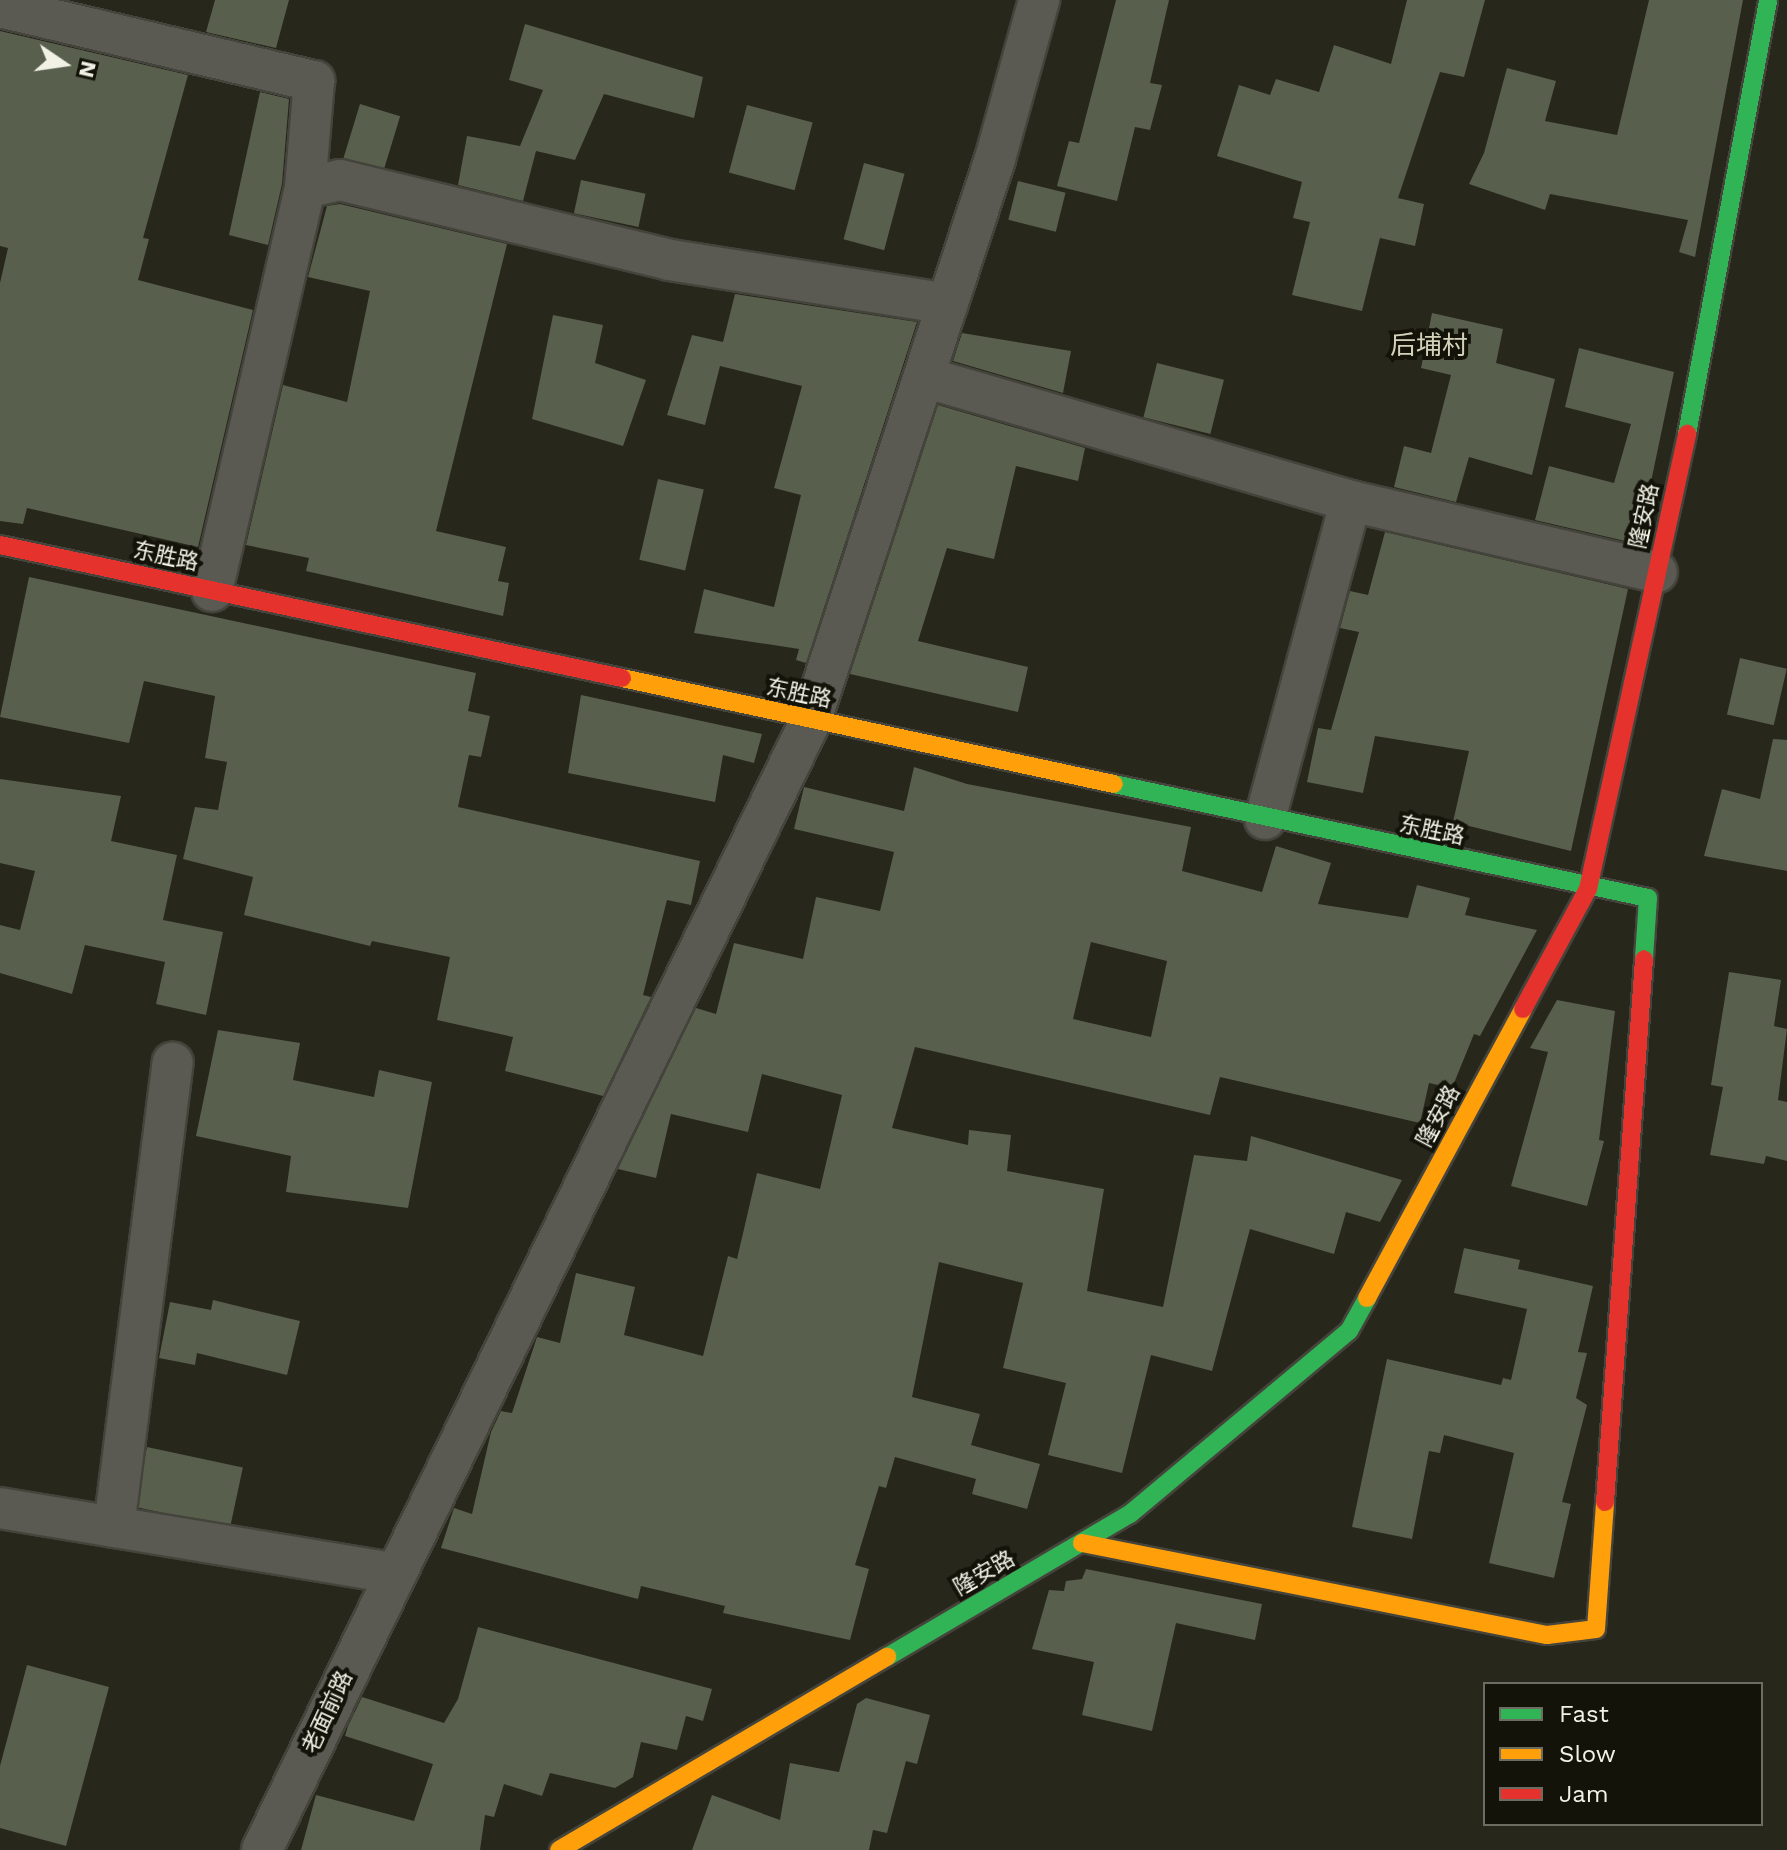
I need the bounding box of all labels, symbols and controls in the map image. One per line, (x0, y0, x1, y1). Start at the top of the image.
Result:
north arrow (24, 24, 104, 104)
text: N (74, 59, 102, 80)
district label: 后埔村 (1390, 330, 1468, 362)
street label: 隆安路 (1624, 481, 1664, 551)
street label: 东胜路 (131, 536, 201, 576)
street label: 东胜路 (764, 673, 834, 713)
street label: 东胜路 (1397, 810, 1467, 850)
street label: 隆安路 (1411, 1081, 1465, 1151)
street label: 隆安路 (949, 1545, 1019, 1601)
street label: 老面前路 (296, 1667, 358, 1757)
legend (1483, 1682, 1763, 1826)
text: Fast (1559, 1700, 1609, 1728)
text: Slow (1559, 1740, 1616, 1768)
text: Jam (1559, 1780, 1609, 1808)

